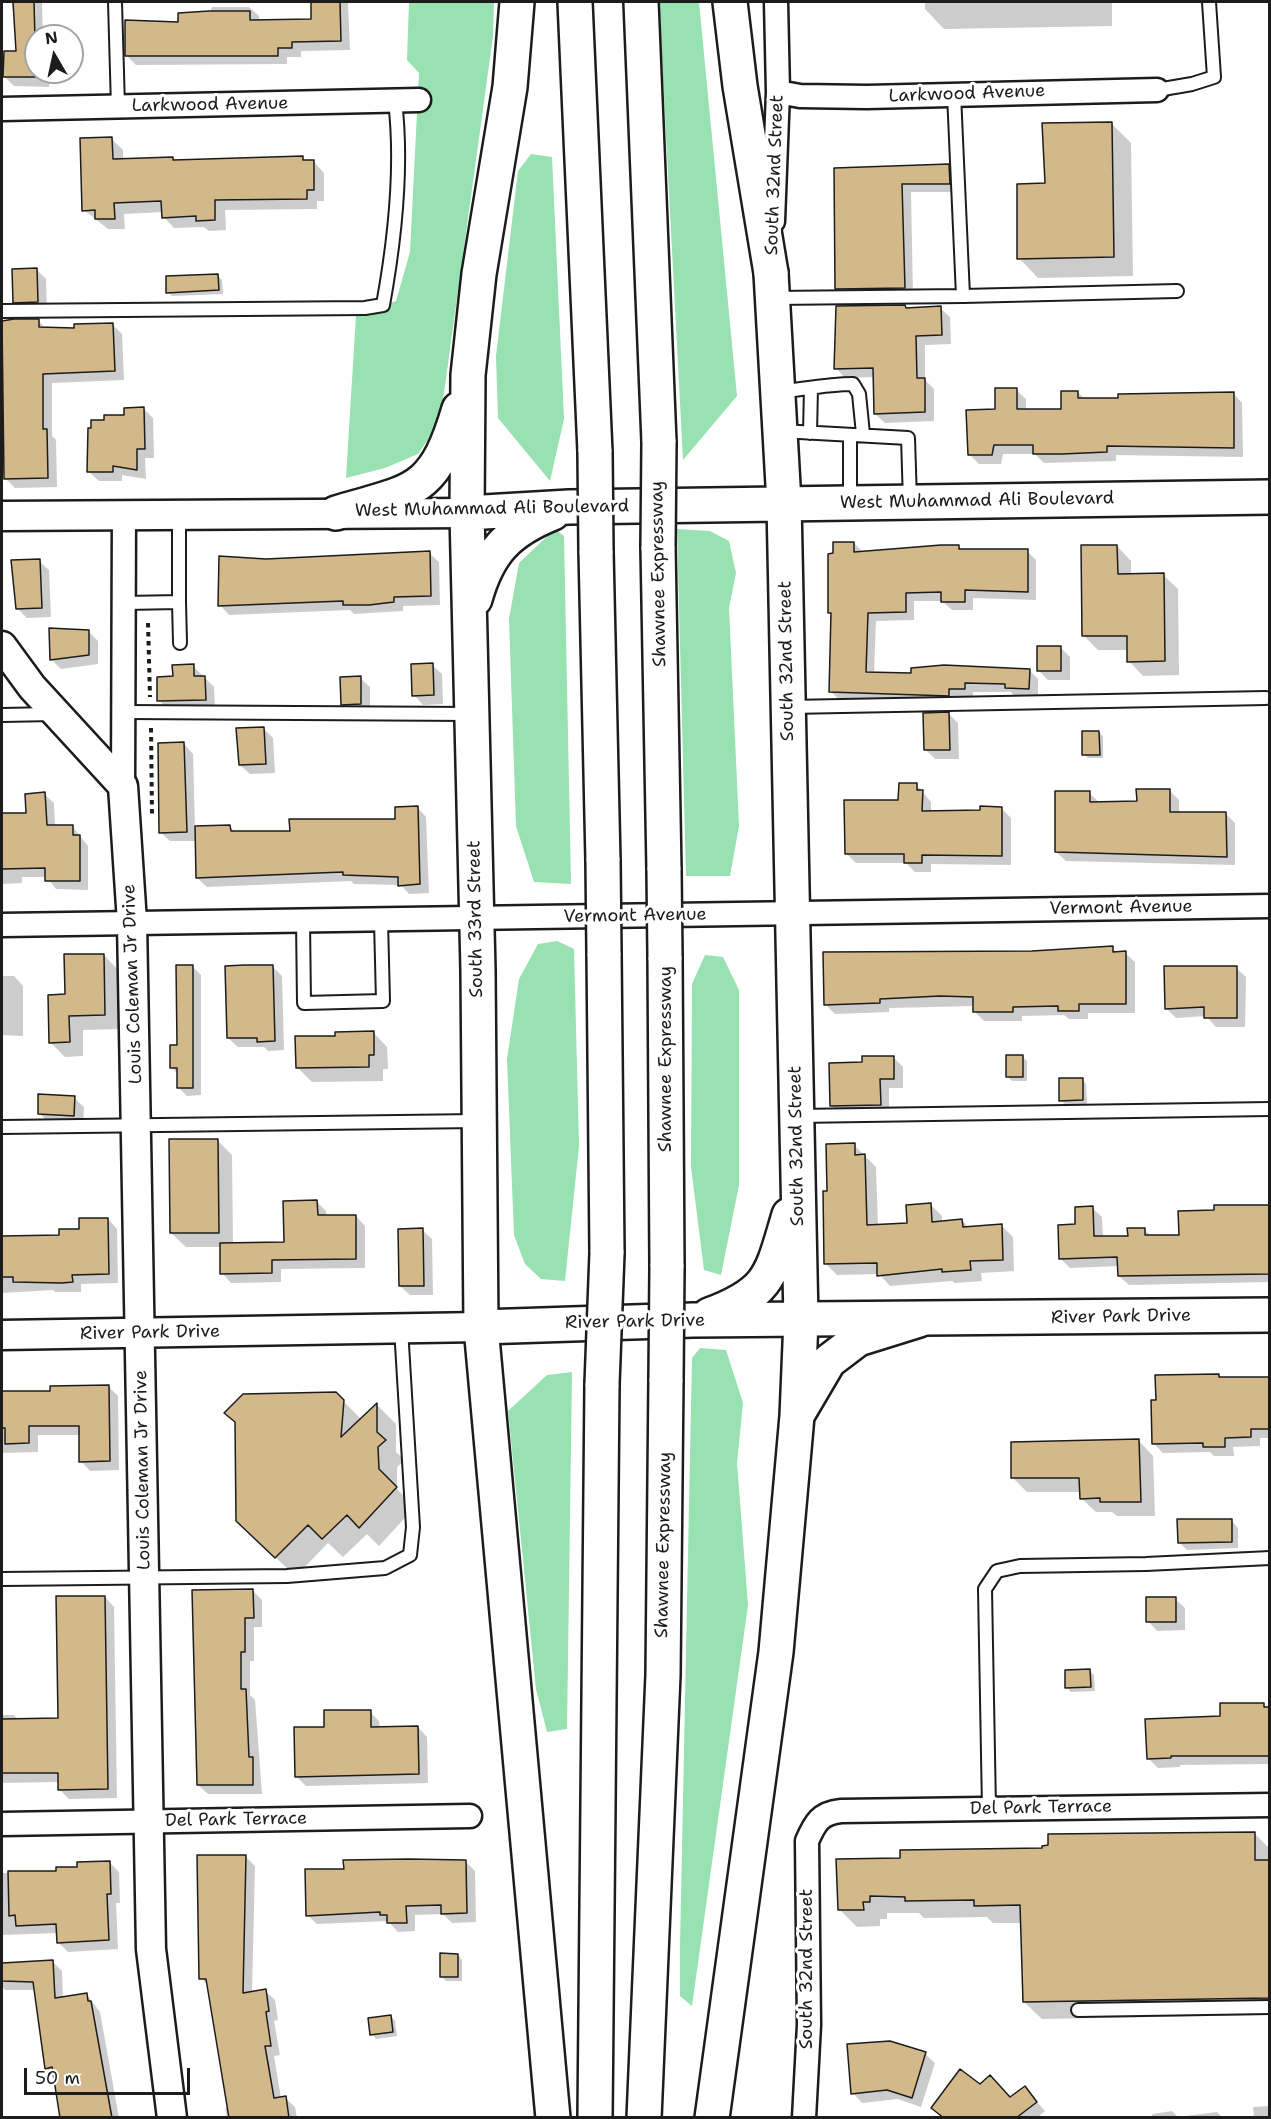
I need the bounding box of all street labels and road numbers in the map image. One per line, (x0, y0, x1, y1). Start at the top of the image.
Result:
street label: Larkwood Avenue (888, 80, 1046, 108)
street label: Larkwood Avenue (131, 93, 289, 117)
street label: South 32nd Street (761, 94, 789, 256)
street label: Shawnee Expressway (647, 481, 671, 667)
street label: West Muhammad Ali Boulevard (840, 488, 1114, 514)
street label: West Muhammad Ali Boulevard (355, 496, 629, 522)
street label: South 32nd Street (775, 580, 799, 742)
street label: South 33rd Street (464, 840, 488, 998)
street label: Louis Coleman Jr Drive (119, 884, 147, 1084)
street label: Vermont Avenue (1049, 896, 1193, 920)
street label: Vermont Avenue (563, 904, 707, 928)
street label: Shawnee Expressway (655, 966, 677, 1152)
street label: South 32nd Street (785, 1065, 809, 1227)
street label: River Park Drive (1051, 1305, 1191, 1329)
street label: River Park Drive (565, 1310, 705, 1334)
street label: River Park Drive (80, 1321, 220, 1345)
street label: Louis Coleman Jr Drive (130, 1370, 156, 1570)
street label: Shawnee Expressway (652, 1452, 676, 1638)
street label: Del Park Terrace (970, 1796, 1112, 1820)
street label: Del Park Terrace (165, 1808, 307, 1832)
street label: South 32nd Street (796, 1889, 818, 2049)

